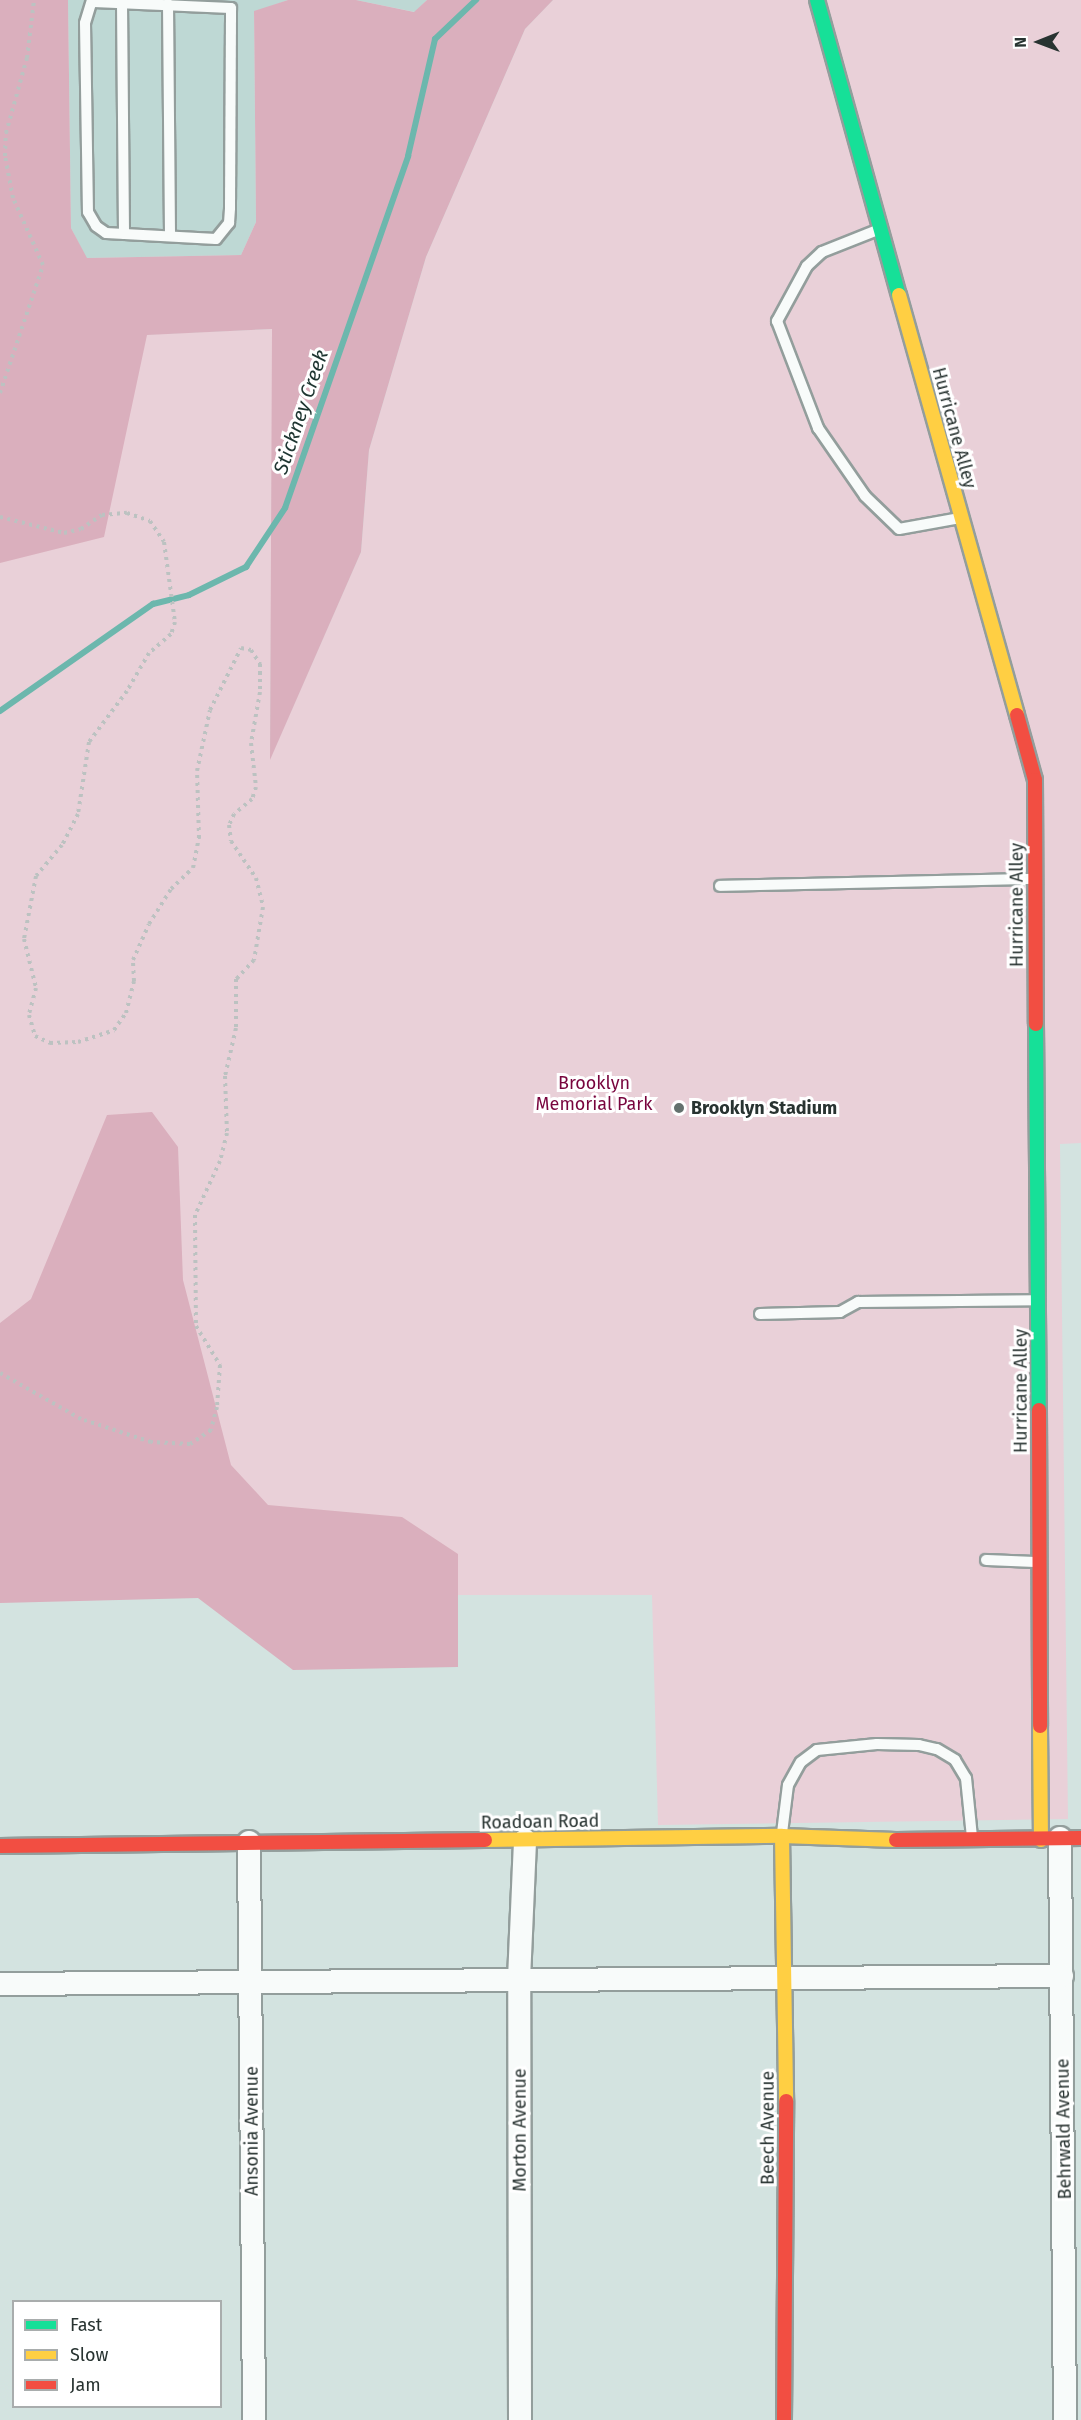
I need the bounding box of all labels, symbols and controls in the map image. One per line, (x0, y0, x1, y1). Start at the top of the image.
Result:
north arrow (1009, 12, 1069, 72)
text: N (1011, 37, 1030, 48)
water label: Stickney Creek (269, 347, 333, 477)
street label: Hurricane Alley (927, 365, 981, 491)
street label: Hurricane Alley (1006, 843, 1028, 967)
park label: Brooklyn Memorial Park (536, 1073, 652, 1116)
place label: Brooklyn Stadium (691, 1097, 837, 1119)
marker: Brooklyn Stadium (672, 1101, 686, 1115)
street label: Hurricane Alley (1010, 1329, 1032, 1453)
street label: Roadoan Road (481, 1810, 599, 1834)
street label: Behrwald Avenue (1052, 2058, 1076, 2200)
street label: Ansonia Avenue (241, 2066, 263, 2196)
street label: Morton Avenue (509, 2068, 531, 2192)
street label: Beech Avenue (757, 2071, 779, 2185)
legend (12, 2300, 222, 2408)
text: Fast (70, 2314, 102, 2336)
text: Slow (70, 2344, 108, 2366)
text: Jam (70, 2374, 101, 2396)

